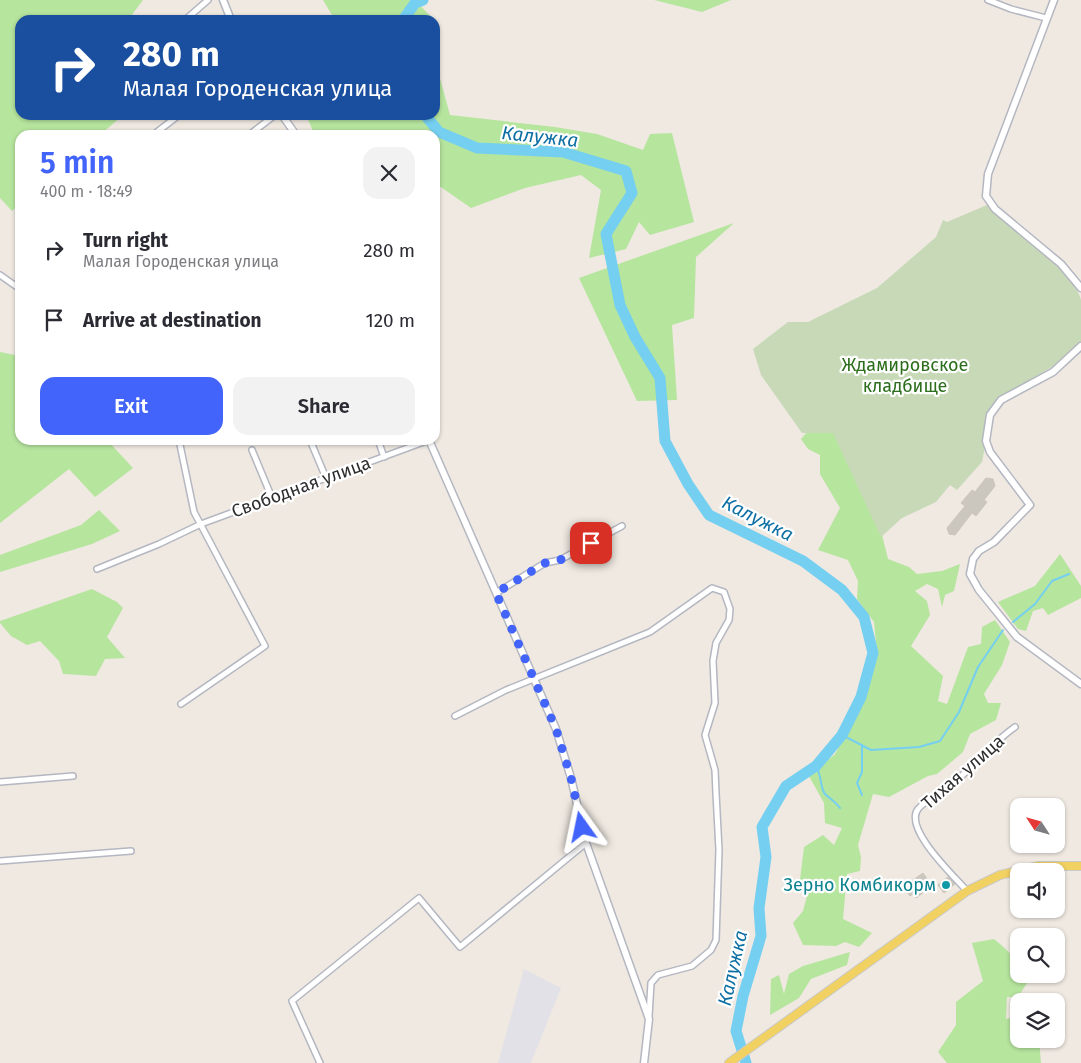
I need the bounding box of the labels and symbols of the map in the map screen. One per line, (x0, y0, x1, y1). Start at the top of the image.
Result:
water label: Калужка (500, 121, 579, 152)
park label: Ждамировское кладбище (842, 354, 968, 397)
street label: Свободная улица (228, 452, 374, 522)
water label: Калужка (718, 491, 797, 546)
pin (570, 522, 612, 564)
street label: Тихая улица (917, 730, 1009, 814)
north arrow (1010, 798, 1065, 852)
position arrow (555, 800, 607, 852)
place label: Зерно Комбикорм (784, 874, 936, 896)
marker: Зерно Комбикорм (940, 879, 952, 891)
water label: Калужка (713, 928, 752, 1008)

